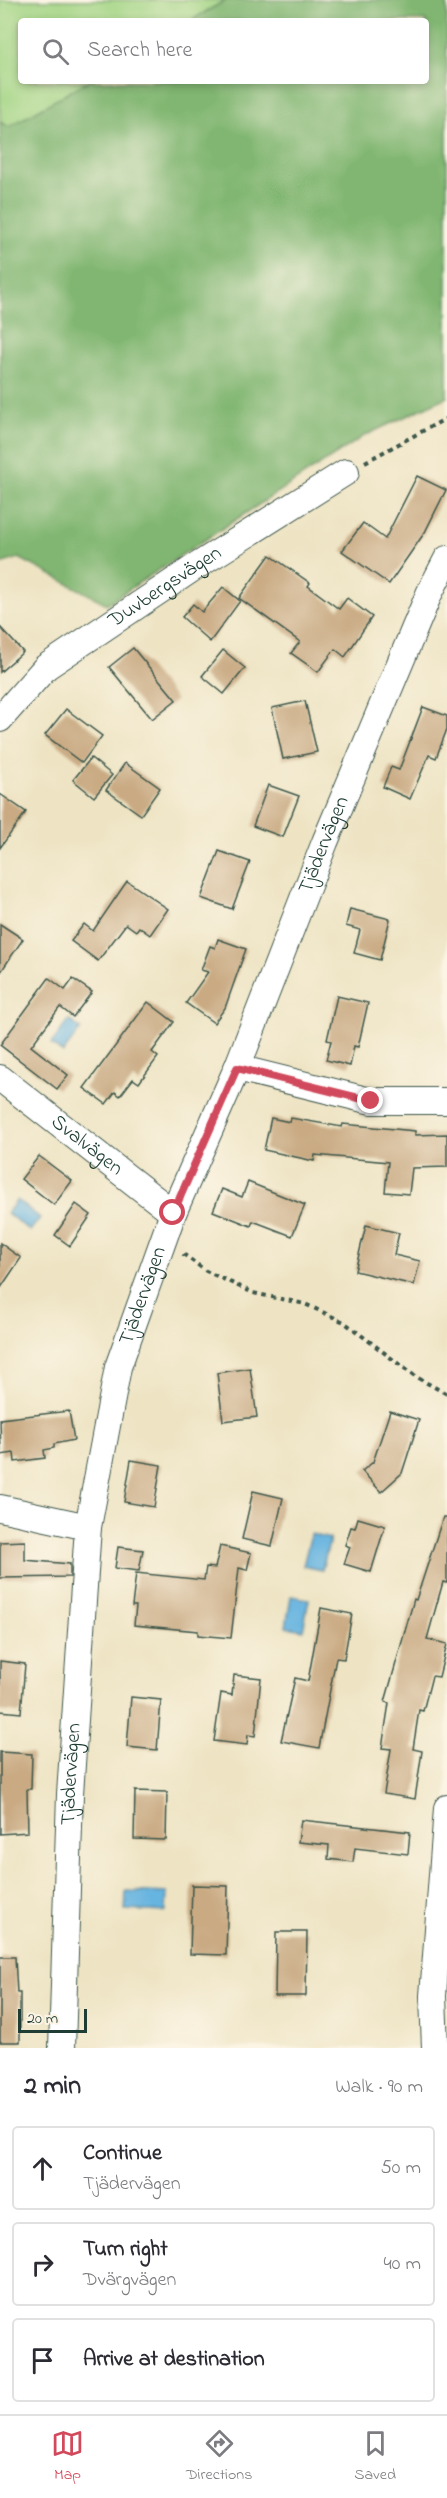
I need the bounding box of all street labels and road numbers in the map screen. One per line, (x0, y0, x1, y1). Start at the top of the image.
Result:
street label: Duvbergsvägen (102, 539, 228, 636)
street label: Tjädervägen (291, 792, 357, 898)
street label: Svalvägen (44, 1108, 129, 1183)
street label: Tjädervägen (112, 1243, 175, 1349)
street label: Tjädervägen (54, 1722, 90, 1826)

